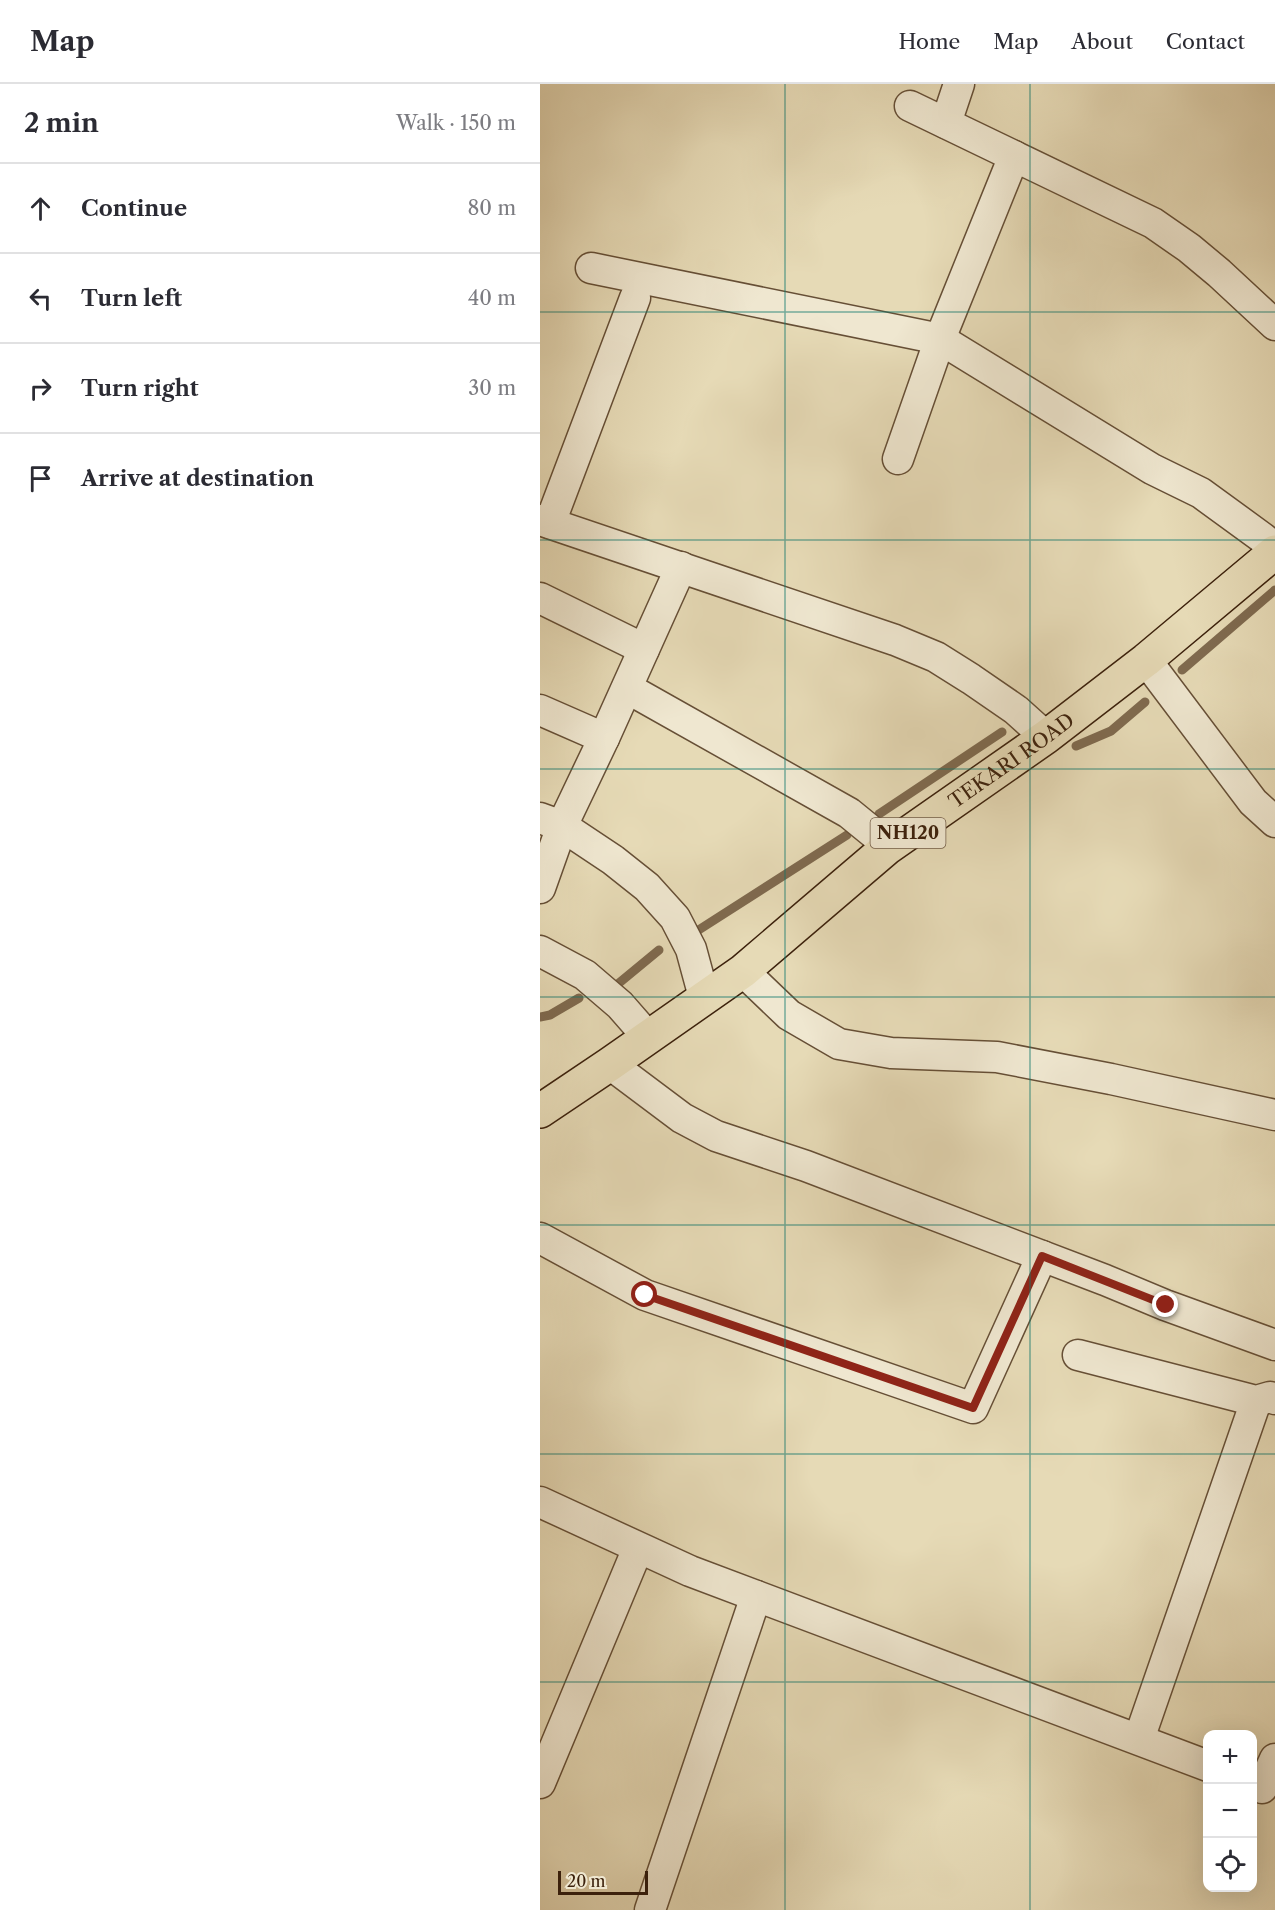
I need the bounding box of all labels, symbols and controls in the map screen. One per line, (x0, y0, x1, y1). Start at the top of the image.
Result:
text: Map (30, 24, 94, 58)
text: Home (899, 29, 960, 54)
text: Map (993, 29, 1038, 54)
text: About (1071, 29, 1133, 54)
text: Contact (1166, 29, 1245, 54)
text: 2 min (24, 107, 99, 139)
text: Walk · 150 m (396, 111, 516, 135)
icon: ahead (24, 192, 57, 225)
text: Continue (81, 195, 187, 222)
text: 80 m (468, 196, 516, 220)
icon: left (24, 282, 57, 315)
text: Turn left (81, 285, 182, 312)
text: 40 m (468, 286, 516, 310)
icon: right (24, 372, 57, 405)
text: Turn right (81, 375, 199, 402)
text: 30 m (468, 376, 516, 400)
icon: arrive (24, 462, 57, 495)
text: Arrive at destination (81, 465, 314, 492)
street label: TEKARI ROAD (944, 708, 1079, 813)
road number: NH120 (870, 818, 946, 848)
route start (631, 1281, 657, 1307)
route end (1152, 1291, 1178, 1317)
map controls (1203, 1730, 1257, 1892)
button: + (1203, 1730, 1257, 1784)
button: − (1203, 1784, 1257, 1838)
button: locate (1203, 1838, 1257, 1892)
scale bar (558, 1868, 648, 1896)
text: 20 m (567, 1871, 606, 1891)

